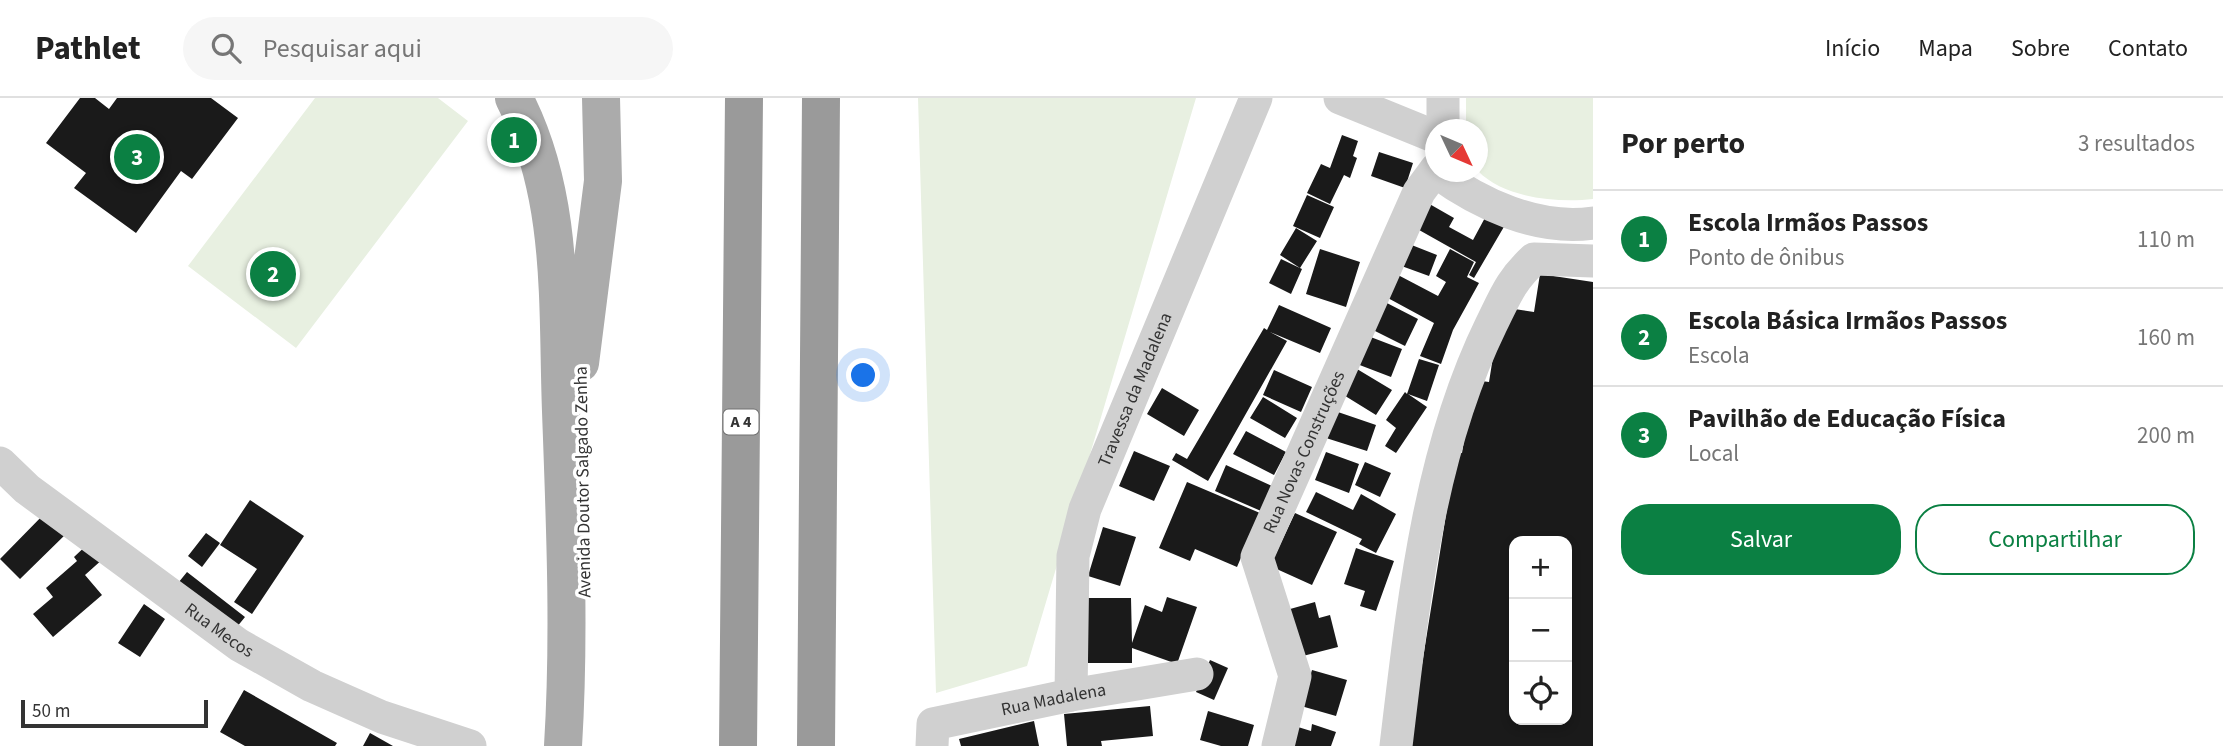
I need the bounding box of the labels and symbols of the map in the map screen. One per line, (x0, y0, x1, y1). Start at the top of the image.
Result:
pin: 1 (491, 114, 537, 166)
north arrow (1425, 119, 1488, 182)
pin: 3 (114, 131, 160, 183)
pin: 2 (250, 248, 296, 300)
street label: Travessa da Madalena (1091, 308, 1178, 471)
your location (846, 358, 880, 392)
street label: Avenida Doutor Salgado Zenha (568, 366, 598, 598)
street label: Rua Novas Construções (1257, 366, 1351, 537)
road number: A 4 (724, 410, 758, 434)
street label: Rua Mecos (180, 597, 258, 663)
street label: Rua Madalena (999, 677, 1108, 722)
scale bar (21, 697, 208, 729)

